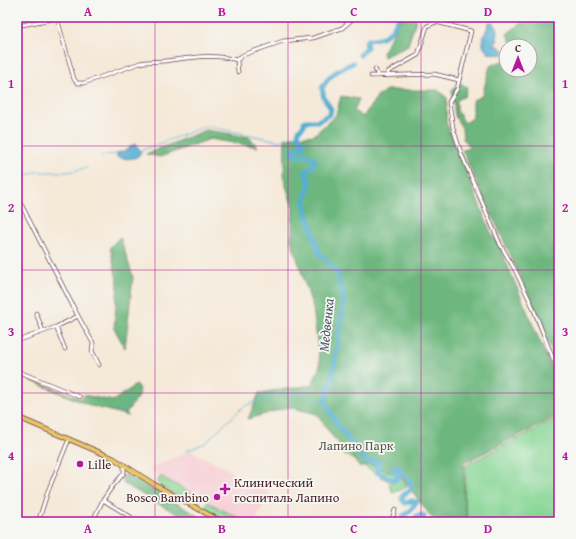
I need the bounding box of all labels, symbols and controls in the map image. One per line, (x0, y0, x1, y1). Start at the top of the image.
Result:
text: A (84, 2, 93, 21)
text: B (218, 2, 226, 21)
text: C (350, 2, 358, 21)
text: D (484, 2, 492, 21)
north arrow (498, 38, 538, 78)
text: С (515, 40, 521, 56)
text: 1 (8, 74, 14, 93)
text: 1 (562, 74, 568, 93)
text: 2 (8, 198, 15, 217)
text: 2 (562, 198, 569, 217)
water label: Медвенка (313, 297, 339, 353)
text: 3 (8, 322, 14, 341)
text: 3 (562, 322, 568, 341)
park label: Лапино Парк (319, 436, 394, 455)
text: 4 (8, 446, 15, 465)
text: 4 (562, 446, 569, 465)
place label: Lille (88, 455, 111, 474)
marker: Lille (75, 459, 85, 469)
place label: Клинический госпиталь Лапино (234, 473, 340, 507)
marker: Клинический госпиталь Лапино (219, 483, 231, 495)
place label: Bosco Bambino (126, 488, 209, 507)
marker: Bosco Bambino (212, 492, 222, 502)
text: A (84, 519, 93, 538)
text: B (218, 519, 226, 538)
text: C (350, 519, 358, 538)
text: D (484, 519, 492, 538)

